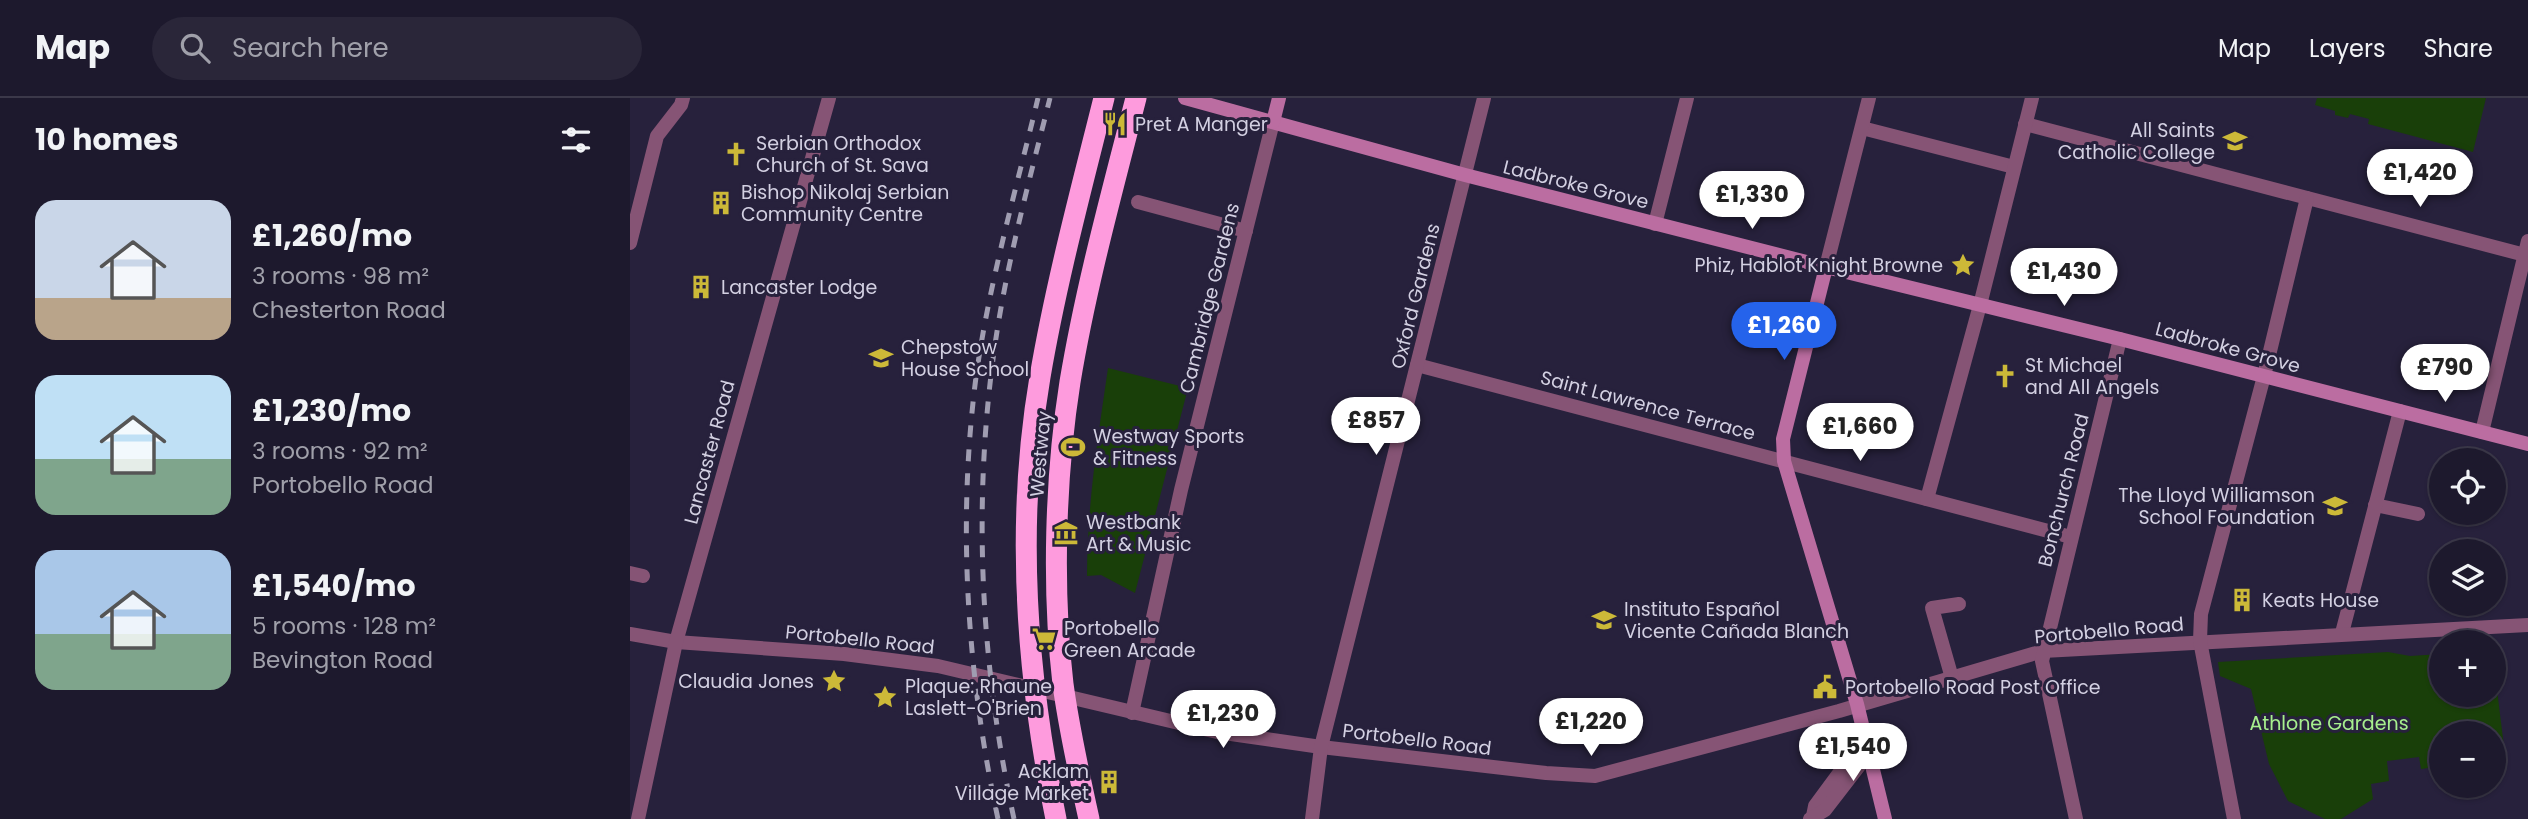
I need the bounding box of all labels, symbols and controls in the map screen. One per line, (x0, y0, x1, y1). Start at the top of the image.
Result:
search box (152, 17, 642, 80)
text: Map (35, 24, 110, 71)
icon: search (176, 29, 214, 67)
text: Search here (232, 30, 389, 66)
text: Map (2218, 32, 2271, 65)
text: Layers (2309, 32, 2385, 65)
text: Share (2423, 32, 2493, 65)
restaurant icon: Pret A Manger (1101, 110, 1129, 138)
place label: Pret A Manger (1135, 111, 1268, 138)
place label: All Saints Catholic College (2058, 117, 2215, 166)
text: 10 homes (35, 118, 179, 161)
icon: filters (557, 121, 595, 159)
school or university icon: All Saints Catholic College (2221, 127, 2249, 155)
place label: Serbian Orthodox Church of St. Sava (756, 130, 929, 179)
church icon: Serbian Orthodox Church of St. Sava (722, 140, 750, 168)
pin: £1,420 (2363, 150, 2477, 209)
street label: Ladbroke Grove (1500, 153, 1651, 216)
text: £1,420 (2383, 156, 2457, 188)
pin: £1,330 (1695, 172, 1809, 231)
text: £1,330 (1715, 178, 1789, 210)
place label: Bishop Nikolaj Serbian Community Centre (741, 179, 949, 228)
building icon: Bishop Nikolaj Serbian Community Centre (707, 189, 735, 217)
street label: Cambridge Gardens (1173, 200, 1246, 396)
text: £1,260/mo (252, 214, 412, 257)
street label: Oxford Gardens (1384, 221, 1447, 372)
icon: home (91, 228, 175, 312)
pin: £1,430 (2007, 248, 2121, 308)
place icon: Phiz, Hablot Knight Browne (1949, 251, 1977, 279)
place label: Phiz, Hablot Knight Browne (1694, 252, 1943, 279)
text: £1,430 (2027, 255, 2101, 287)
text: 3 rooms · 98 m² (252, 260, 429, 292)
building icon: Lancaster Lodge (687, 273, 715, 301)
place label: Lancaster Lodge (721, 274, 877, 301)
text: Chesterton Road (252, 294, 446, 326)
pin: £1,260 (1727, 302, 1841, 362)
text: £1,260 (1747, 309, 1821, 341)
street label: Ladbroke Grove (2152, 315, 2303, 380)
place label: Chepstow House School (901, 334, 1029, 383)
school or university icon: Chepstow House School (867, 344, 895, 372)
pin: £790 (2404, 344, 2486, 404)
text: £790 (2417, 351, 2473, 383)
place label: St Michael and All Angels (2025, 352, 2159, 401)
church icon: St Michael and All Angels (1991, 362, 2019, 390)
street label: Saint Lawrence Terrace (1538, 364, 1758, 447)
street label: Lancaster Road (677, 377, 742, 527)
text: £1,230/mo (252, 389, 411, 432)
pin: £857 (1335, 398, 1417, 457)
icon: home (91, 403, 175, 487)
text: £857 (1347, 404, 1405, 436)
pin: £1,660 (1803, 404, 1917, 463)
street label: Westway (1023, 410, 1058, 498)
text: £1,660 (1823, 410, 1897, 442)
street label: Bonchurch Road (2031, 411, 2096, 570)
place label: Westway Sports & Fitness (1093, 423, 1244, 472)
sports icon: Westway Sports & Fitness (1059, 433, 1087, 461)
text: 3 rooms · 92 m² (252, 435, 428, 467)
map controls (2429, 448, 2506, 798)
button: locate (2429, 448, 2506, 525)
text: Portobello Road (252, 469, 434, 501)
place label: The Lloyd Williamson School Foundation (2118, 482, 2315, 531)
school or university icon: The Lloyd Williamson School Foundation (2321, 492, 2349, 520)
place label: Westbank Art & Music (1086, 509, 1192, 558)
museum icon: Westbank Art & Music (1052, 519, 1080, 547)
button: layers (2429, 539, 2506, 616)
text: £1,540/mo (252, 564, 416, 607)
icon: home (91, 578, 175, 662)
building icon: Keats House (2228, 586, 2256, 614)
place label: Keats House (2262, 587, 2379, 614)
place label: Instituto Español Vicente Cañada Blanch (1624, 596, 1849, 645)
school or university icon: Instituto Español Vicente Cañada Blanch (1590, 606, 1618, 634)
text: 5 rooms · 128 m² (252, 610, 436, 642)
street label: Portobello Road (2033, 611, 2185, 650)
place label: Portobello Green Arcade (1064, 615, 1196, 664)
street label: Portobello Road (784, 618, 936, 661)
supermarket icon: Portobello Green Arcade (1030, 625, 1058, 653)
button: + (2429, 630, 2506, 707)
text: Bevington Road (252, 644, 433, 676)
place icon: Claudia Jones (820, 667, 848, 695)
place label: Claudia Jones (678, 668, 814, 695)
place label: Plaque: Rhaune Laslett-O'Brien (905, 673, 1052, 722)
public building icon: Portobello Road Post Office (1811, 673, 1839, 701)
place label: Portobello Road Post Office (1845, 674, 2101, 701)
place icon: Plaque: Rhaune Laslett-O'Brien (871, 683, 899, 711)
pin: £1,230 (1166, 690, 1280, 750)
text: £1,230 (1187, 697, 1259, 729)
pin: £1,220 (1534, 698, 1648, 758)
text: £1,220 (1555, 705, 1627, 737)
park label: Athlone Gardens (2249, 710, 2409, 737)
street label: Portobello Road (1341, 717, 1493, 762)
button: − (2429, 721, 2506, 798)
pin: £1,540 (1796, 724, 1910, 783)
text: £1,540 (1815, 730, 1891, 762)
place label: Acklam Village Market (955, 758, 1089, 807)
building icon: Acklam Village Market (1095, 768, 1123, 796)

